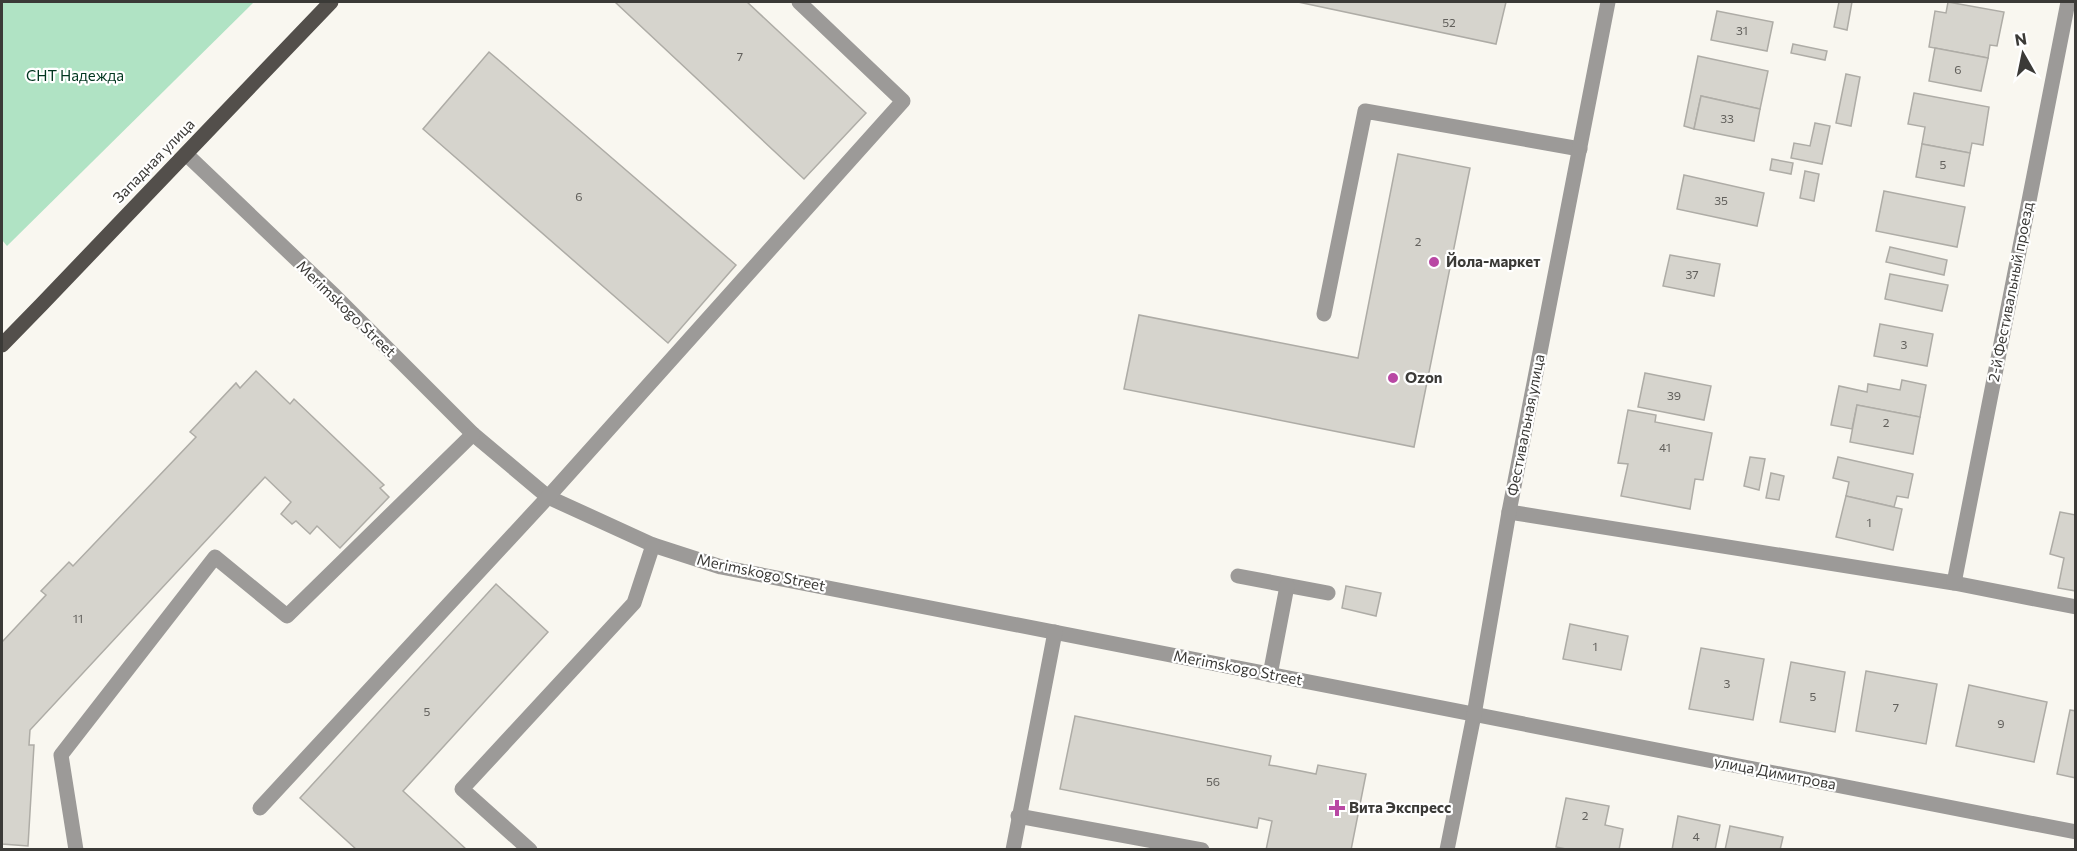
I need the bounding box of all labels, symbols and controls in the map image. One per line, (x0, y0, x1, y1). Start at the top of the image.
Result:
house number: 52 (1442, 15, 1456, 29)
house number: 31 (1736, 23, 1748, 37)
north arrow (1993, 24, 2053, 84)
text: N (2013, 28, 2028, 49)
house number: 7 (737, 49, 743, 63)
house number: 6 (1954, 62, 1962, 76)
park label: СНТ Надежда (26, 66, 124, 84)
house number: 33 (1720, 111, 1734, 125)
street label: Западная улица (109, 115, 198, 206)
house number: 5 (1940, 157, 1947, 171)
house number: 6 (575, 189, 583, 203)
house number: 35 (1714, 193, 1728, 207)
street label: 2-й Фестивальный проезд (1984, 200, 2036, 383)
house number: 2 (1415, 234, 1422, 248)
place label: Йола-маркет (1446, 252, 1540, 270)
marker: Йола-маркет (1427, 255, 1441, 269)
street label: Merimskogo Street (293, 256, 400, 360)
house number: 37 (1685, 267, 1699, 281)
house number: 3 (1901, 337, 1908, 351)
street label: Фестивальная улица (1502, 352, 1548, 497)
place label: Ozon (1405, 368, 1443, 386)
marker: Ozon (1386, 371, 1400, 385)
house number: 39 (1667, 388, 1681, 402)
house number: 2 (1883, 415, 1890, 429)
house number: 41 (1659, 440, 1671, 454)
house number: 1 (1866, 515, 1872, 529)
street label: Merimskogo Street (695, 550, 827, 594)
house number: 11 (73, 611, 83, 625)
house number: 1 (1592, 639, 1598, 653)
street label: Merimskogo Street (1172, 646, 1304, 688)
house number: 3 (1724, 676, 1731, 690)
house number: 5 (1810, 689, 1817, 703)
house number: 7 (1893, 700, 1899, 714)
house number: 5 (424, 704, 431, 718)
house number: 9 (1997, 716, 2005, 730)
street label: улица Димитрова (1713, 751, 1838, 793)
house number: 56 (1206, 774, 1220, 788)
place label: Вита Экспресс (1349, 798, 1451, 816)
marker: Вита Экспресс (1330, 801, 1344, 815)
house number: 2 (1582, 808, 1589, 822)
house number: 4 (1692, 829, 1700, 843)

